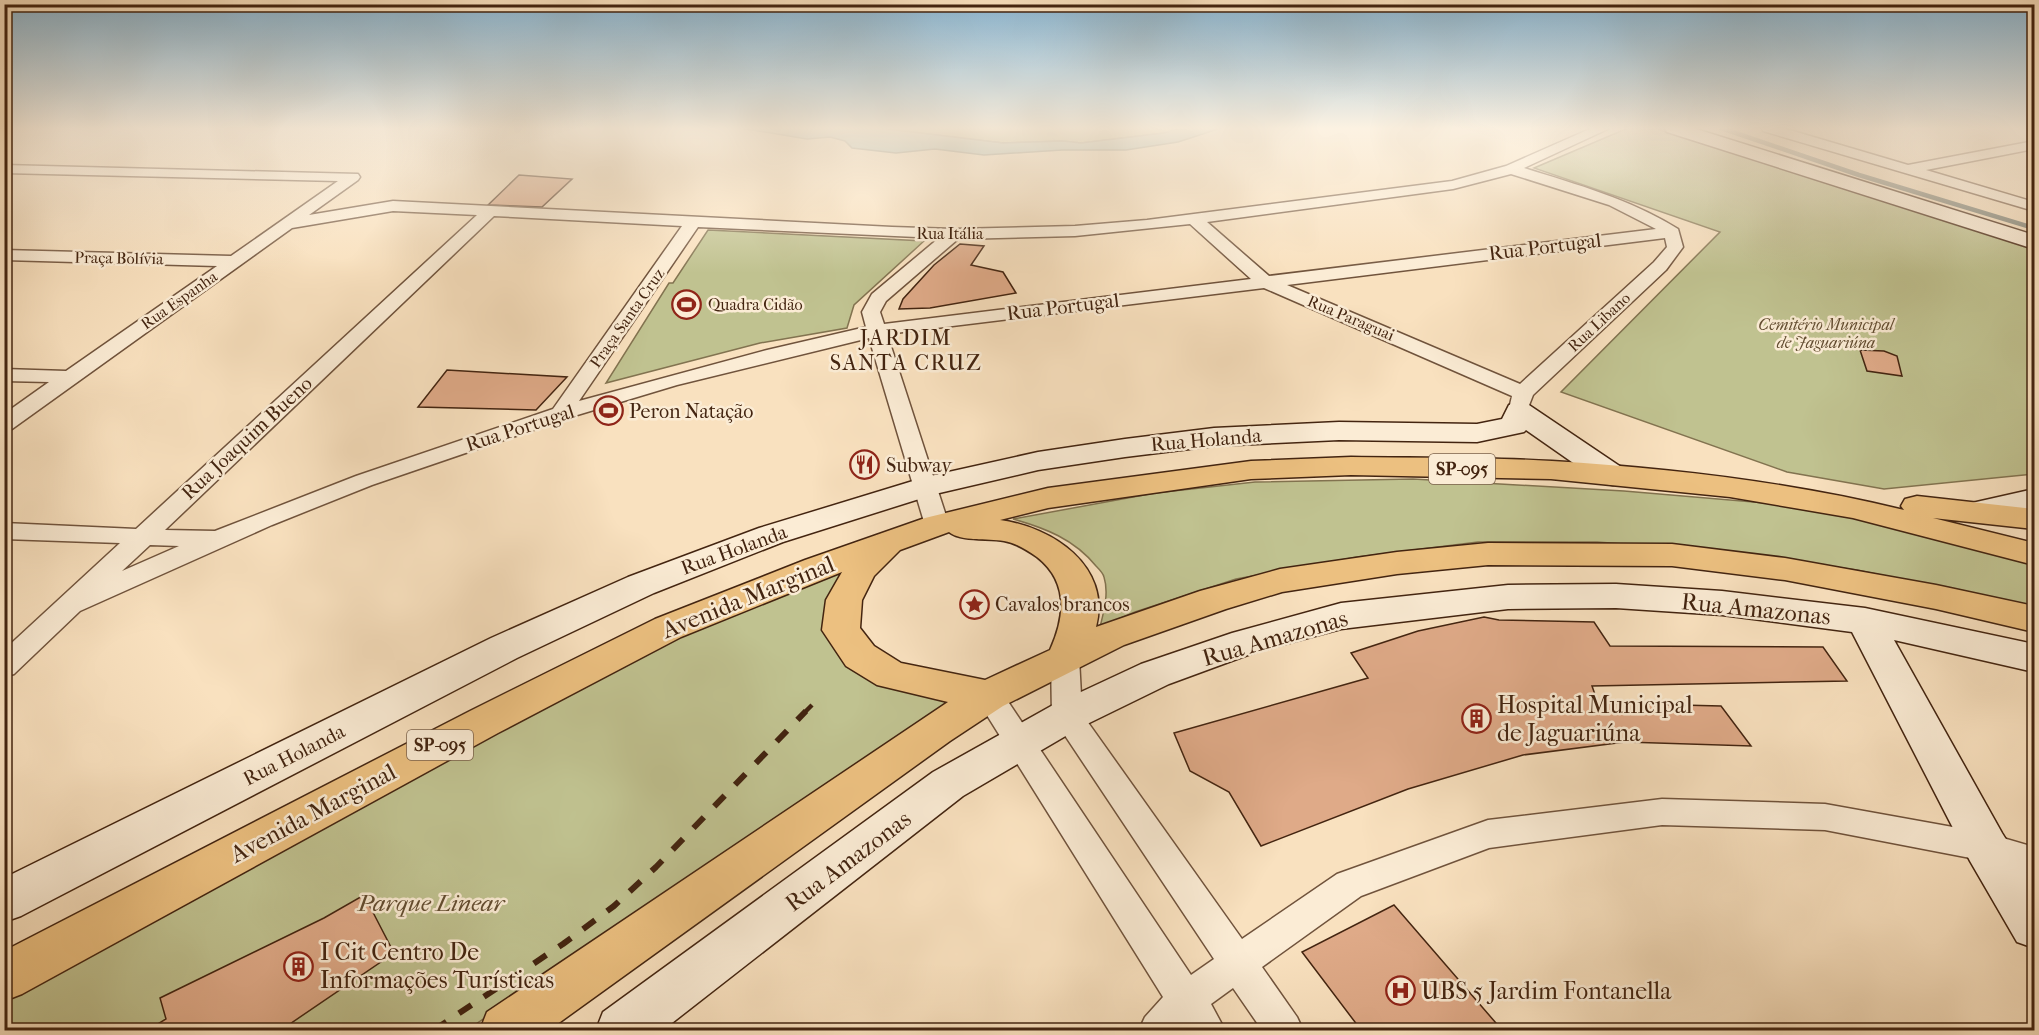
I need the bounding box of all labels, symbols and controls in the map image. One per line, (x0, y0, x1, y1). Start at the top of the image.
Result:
street label: Rua Itália (917, 224, 984, 243)
street label: Rua Portugal (1487, 229, 1603, 265)
street label: Praça Bolívia (74, 248, 164, 268)
street label: Praça Santa Cruz (586, 265, 668, 371)
street label: Rua Espanha (137, 266, 221, 333)
sports icon: Quadra Cidão (671, 288, 703, 320)
street label: Rua Libano (1564, 288, 1634, 356)
street label: Rua Portugal (1005, 289, 1121, 325)
street label: Rua Paraguai (1305, 291, 1397, 345)
place label: Quadra Cidão (708, 295, 803, 314)
park label: Cemitério Municipal de Jaguariúna (1758, 315, 1896, 352)
district label: JARDIM SANTA CRUZ (830, 325, 982, 376)
street label: Rua Joaquim Bueno (177, 372, 317, 504)
sports icon: Peron Natação (592, 395, 624, 427)
street label: Rua Portugal (463, 399, 578, 456)
place label: Peron Natação (629, 400, 753, 423)
street label: Rua Holanda (1150, 424, 1263, 456)
restaurant icon: Subway (849, 449, 881, 481)
place label: Subway (886, 454, 953, 477)
road number: SP-095 (1429, 454, 1495, 484)
street label: Rua Holanda (678, 520, 791, 580)
street label: Avenida Marginal (657, 550, 839, 645)
street label: Rua Amazonas (1680, 587, 1832, 631)
place icon: Cavalos brancos (958, 588, 990, 620)
place label: Cavalos brancos (995, 593, 1130, 616)
street label: Rua Amazonas (1199, 604, 1351, 672)
place label: Hospital Municipal de Jaguariúna (1497, 691, 1693, 747)
building icon: Hospital Municipal de Jaguariúna (1460, 703, 1492, 735)
street label: Rua Holanda (239, 719, 349, 790)
road number: SP-095 (407, 730, 473, 760)
street label: Avenida Marginal (225, 757, 401, 869)
street label: Rua Amazonas (780, 805, 916, 917)
park label: Parque Linear (357, 889, 506, 917)
place label: I Cit Centro De Informações Turísticas (320, 938, 554, 995)
building icon: I Cit Centro De Informações Turísticas (283, 950, 315, 982)
hospital icon: UBS 5 Jardim Fontanella (1384, 975, 1416, 1007)
place label: UBS 5 Jardim Fontanella (1421, 977, 1672, 1005)

